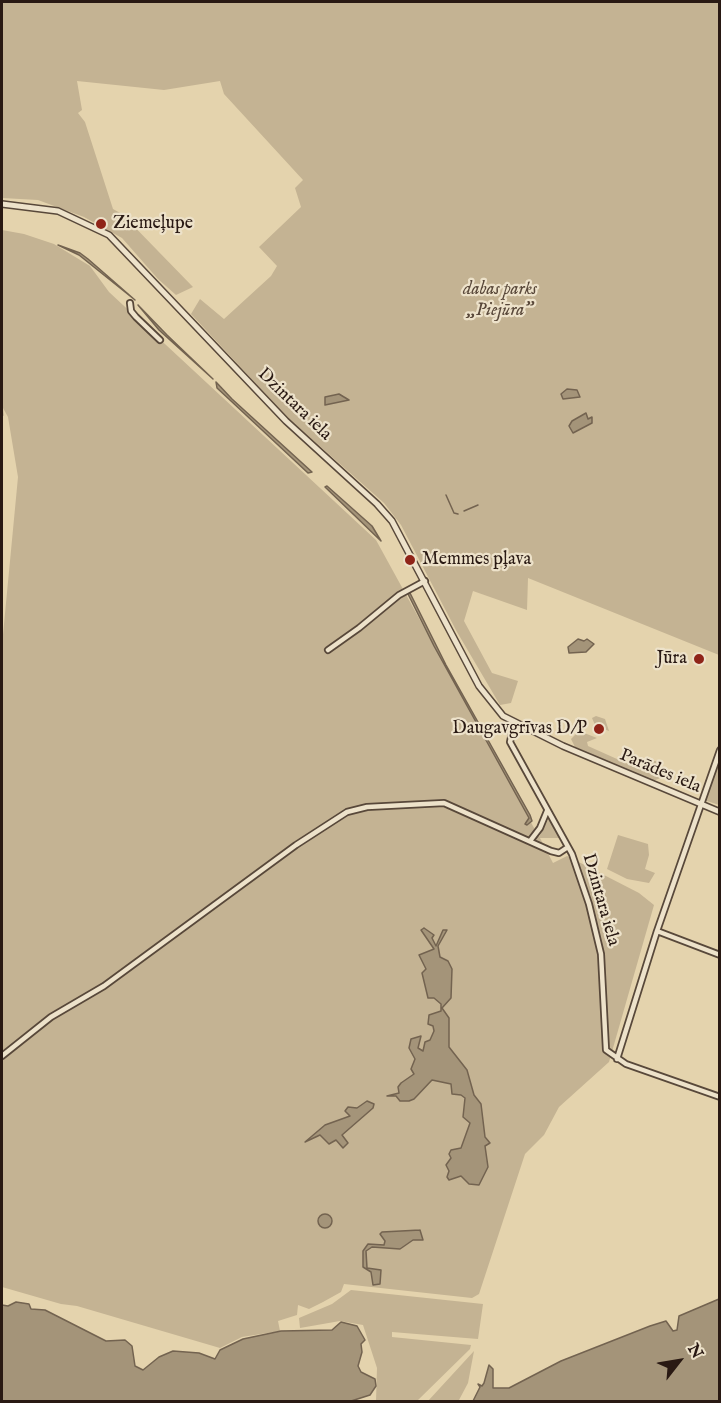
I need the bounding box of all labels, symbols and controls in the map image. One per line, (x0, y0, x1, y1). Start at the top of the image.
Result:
place label: Ziemeļupe (113, 213, 193, 235)
marker: Ziemeļupe (94, 217, 108, 231)
park label: dabas parks „Piejūra” (463, 279, 537, 322)
street label: Dzintara iela (252, 364, 336, 446)
place label: Memmes pļava (422, 549, 531, 571)
marker: Memmes pļava (403, 553, 417, 567)
place label: Jūra (656, 648, 687, 670)
marker: Jūra (692, 652, 706, 666)
place label: Daugavgrīvas D/P (452, 718, 587, 740)
marker: Daugavgrīvas D/P (592, 722, 606, 736)
street label: Parādes iela (616, 745, 704, 799)
street label: Dzintara iela (577, 851, 623, 949)
north arrow (649, 1331, 709, 1391)
text: N (682, 1341, 707, 1363)

